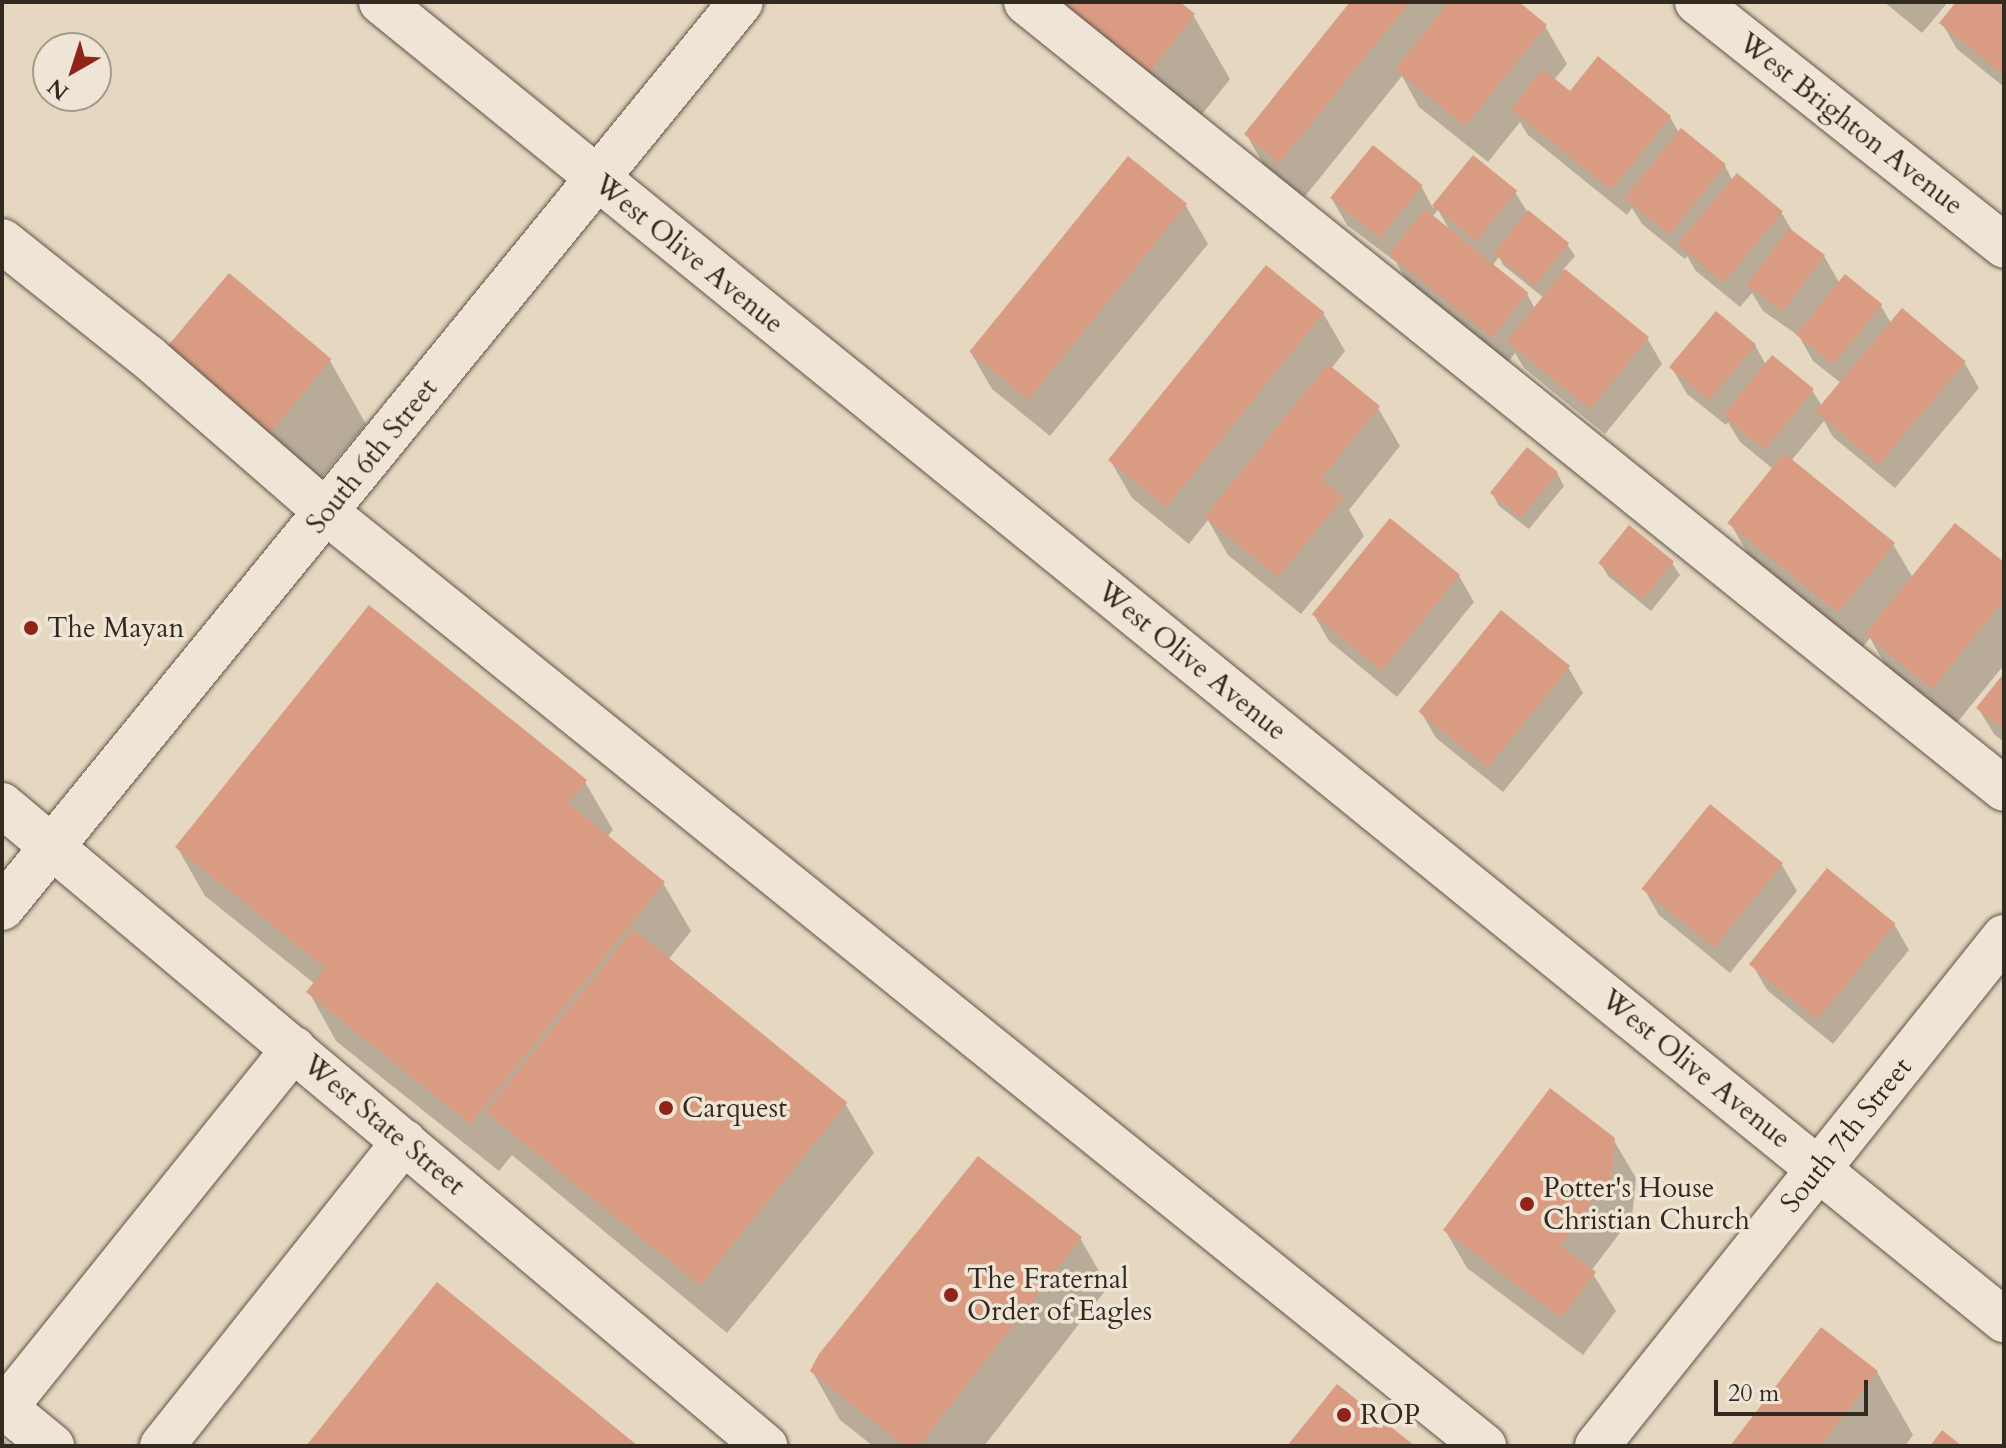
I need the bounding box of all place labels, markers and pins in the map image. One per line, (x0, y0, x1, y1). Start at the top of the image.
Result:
place label: The Mayan (47, 611, 184, 645)
marker: The Mayan (22, 619, 40, 637)
place label: Carquest (682, 1091, 787, 1125)
marker: Carquest (657, 1099, 675, 1117)
place label: Potter's House Christian Church (1543, 1171, 1750, 1237)
marker: Potter's House Christian Church (1518, 1195, 1536, 1213)
place label: The Fraternal Order of Eagles (967, 1262, 1152, 1328)
marker: The Fraternal Order of Eagles (942, 1286, 960, 1304)
place label: ROP (1360, 1398, 1420, 1432)
marker: ROP (1335, 1406, 1353, 1424)

